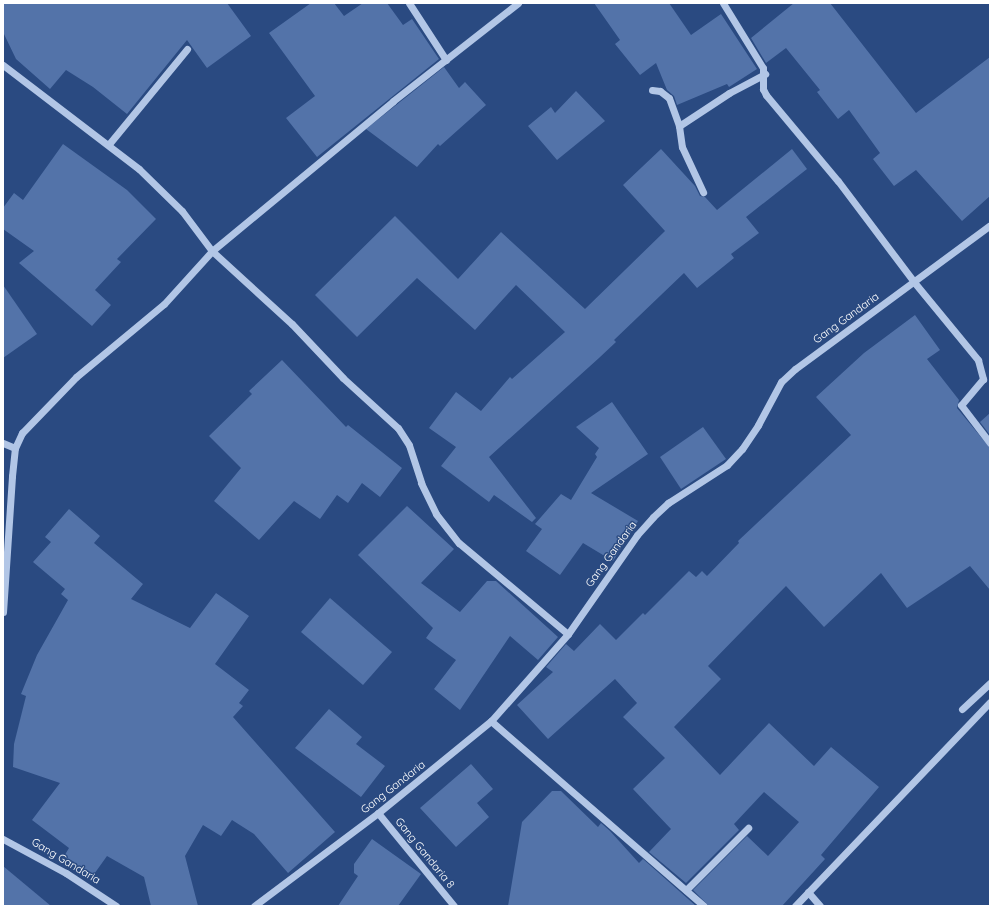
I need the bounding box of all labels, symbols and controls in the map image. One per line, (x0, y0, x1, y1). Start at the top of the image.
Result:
street label: Gang Gandaria (811, 290, 881, 346)
street label: Gang Gandaria (583, 519, 639, 589)
street label: Gang Gandaria (358, 758, 428, 816)
street label: Gang Gandaria 8 (392, 815, 458, 891)
street label: Gang Gandaria (29, 835, 103, 887)

